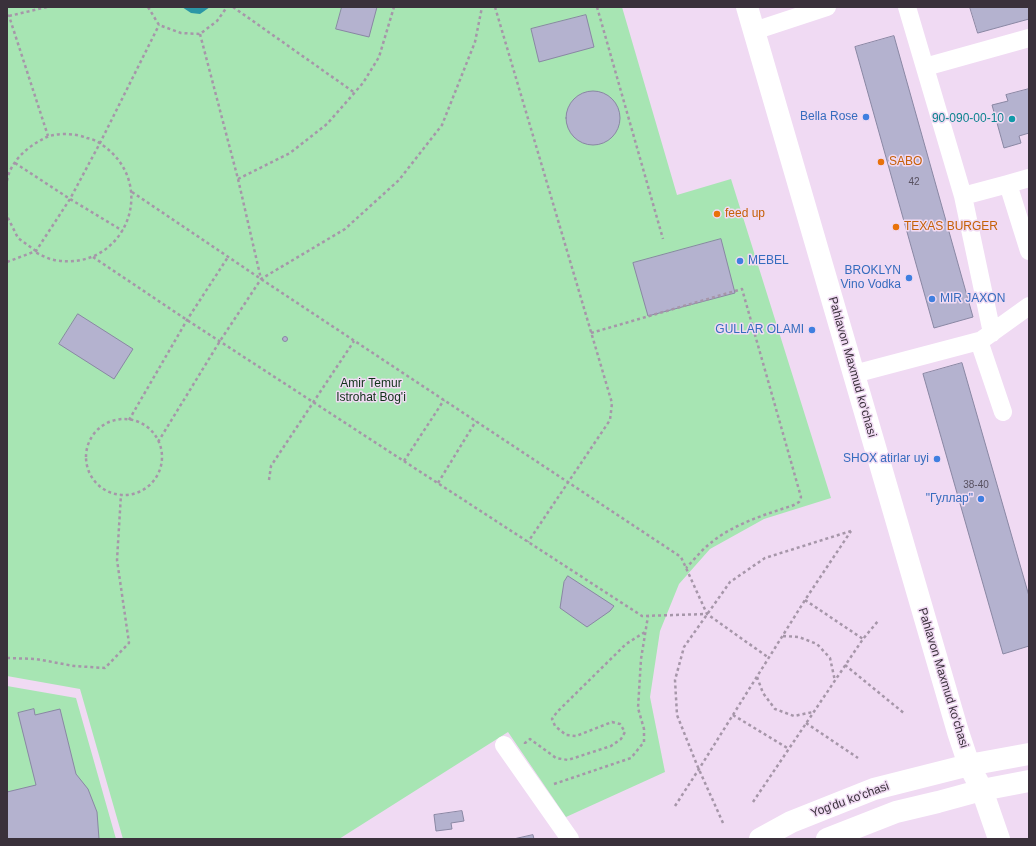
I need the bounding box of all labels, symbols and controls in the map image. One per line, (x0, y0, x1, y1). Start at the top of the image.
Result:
place label: Bella Rose (800, 110, 858, 124)
marker: Bella Rose (861, 112, 871, 122)
place label: 90-090-00-10 (932, 112, 1004, 126)
marker: 90-090-00-10 (1007, 114, 1017, 124)
place label: SABO (889, 155, 922, 169)
marker: SABO (876, 157, 886, 167)
house number: 42 (908, 176, 920, 188)
place label: feed up (725, 207, 765, 221)
marker: feed up (712, 209, 722, 219)
place label: TEXAS BURGER (904, 220, 998, 234)
marker: TEXAS BURGER (891, 222, 901, 232)
place label: MEBEL (748, 254, 789, 268)
marker: MEBEL (735, 256, 745, 266)
place label: BROKLYN Vino Vodka (841, 264, 901, 292)
marker: BROKLYN Vino Vodka (904, 273, 914, 283)
place label: MIR JAXON (940, 292, 1005, 306)
marker: MIR JAXON (927, 294, 937, 304)
street label: Pahlavon Maxmud ko'chasi (825, 295, 879, 439)
place label: GULLAR OLAMI (715, 323, 804, 337)
marker: GULLAR OLAMI (807, 325, 817, 335)
park label: Amir Temur Istrohat Bog'i (336, 377, 406, 405)
place label: SHOX atirlar uyi (843, 452, 929, 466)
marker: SHOX atirlar uyi (932, 454, 942, 464)
house number: 38-40 (963, 479, 989, 491)
place label: "Гуллар" (926, 492, 973, 506)
marker: "Гуллар" (976, 494, 986, 504)
street label: Pahlavon Maxmud ko'chasi (915, 606, 971, 750)
street label: Yog'du ko'chasi (809, 779, 891, 821)

